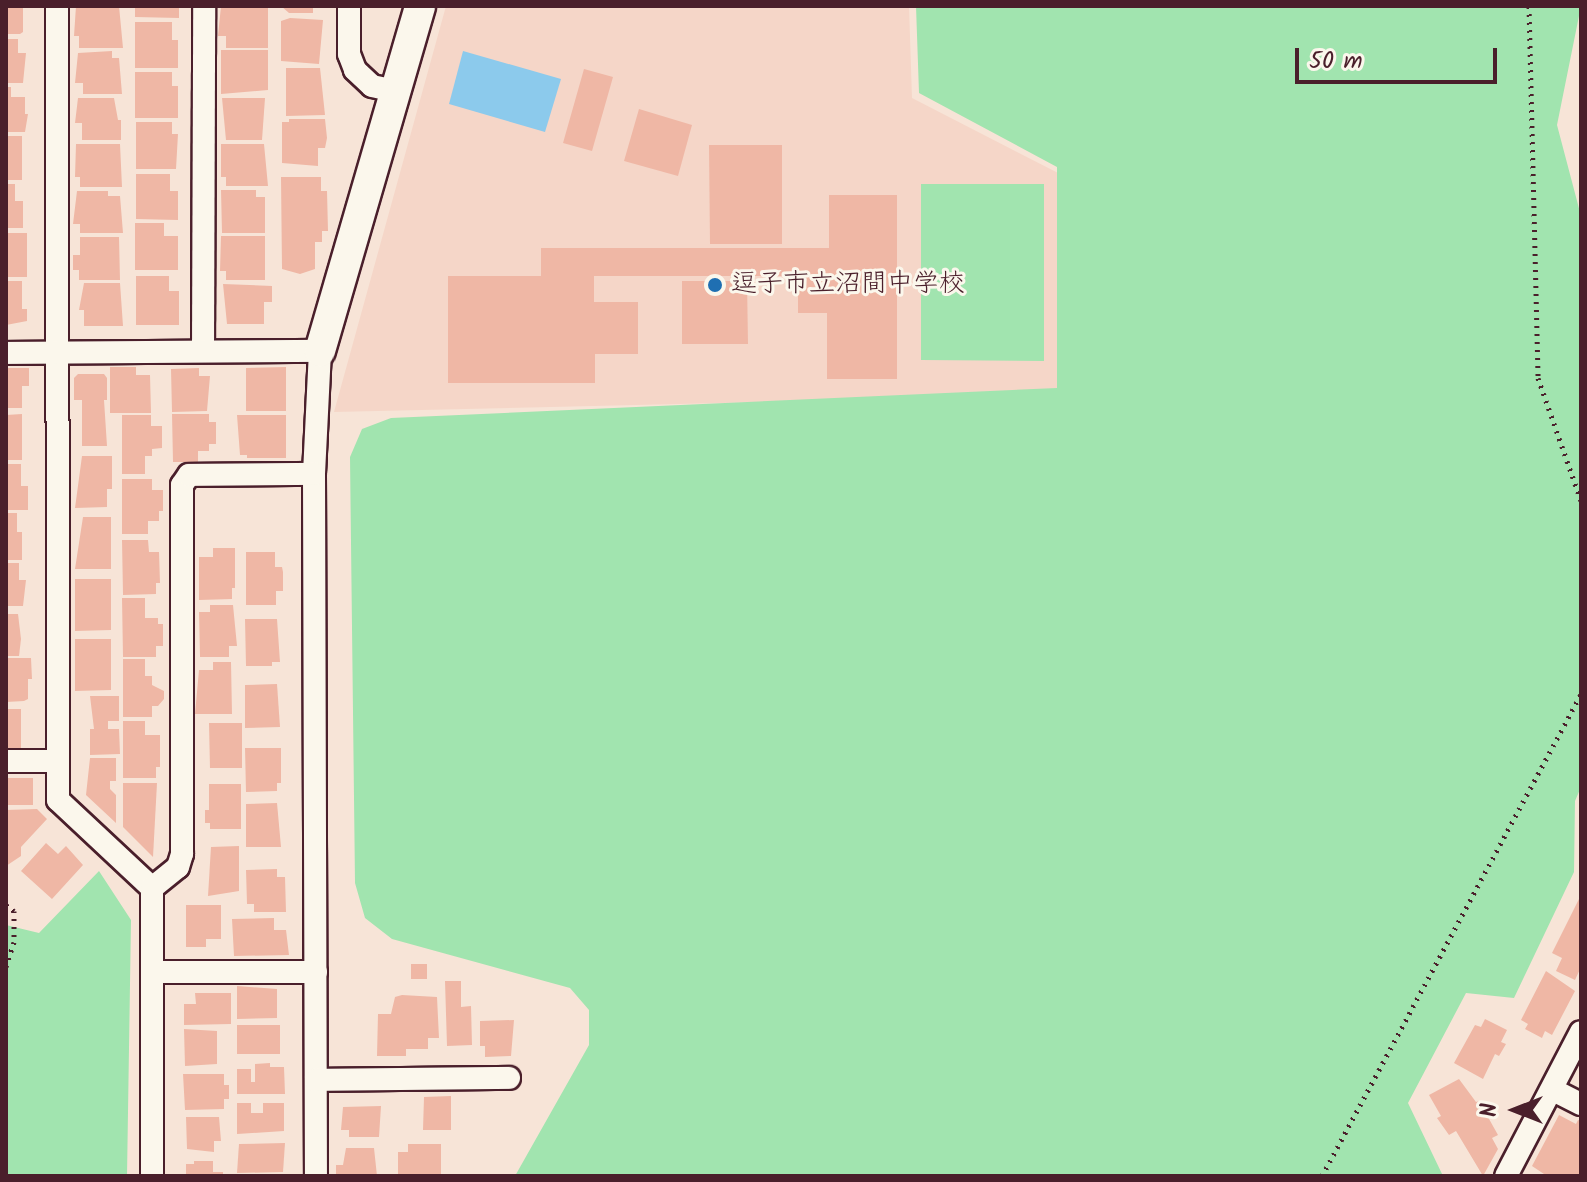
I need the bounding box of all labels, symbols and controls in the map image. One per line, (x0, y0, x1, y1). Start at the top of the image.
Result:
scale bar (1299, 32, 1501, 82)
text: 50 m (1309, 42, 1363, 81)
place label: 逗子市立沼間中学校 (731, 269, 965, 301)
marker: 逗子市立沼間中学校 (706, 276, 724, 294)
north arrow (1475, 1070, 1555, 1150)
text: N (1473, 1103, 1508, 1117)

